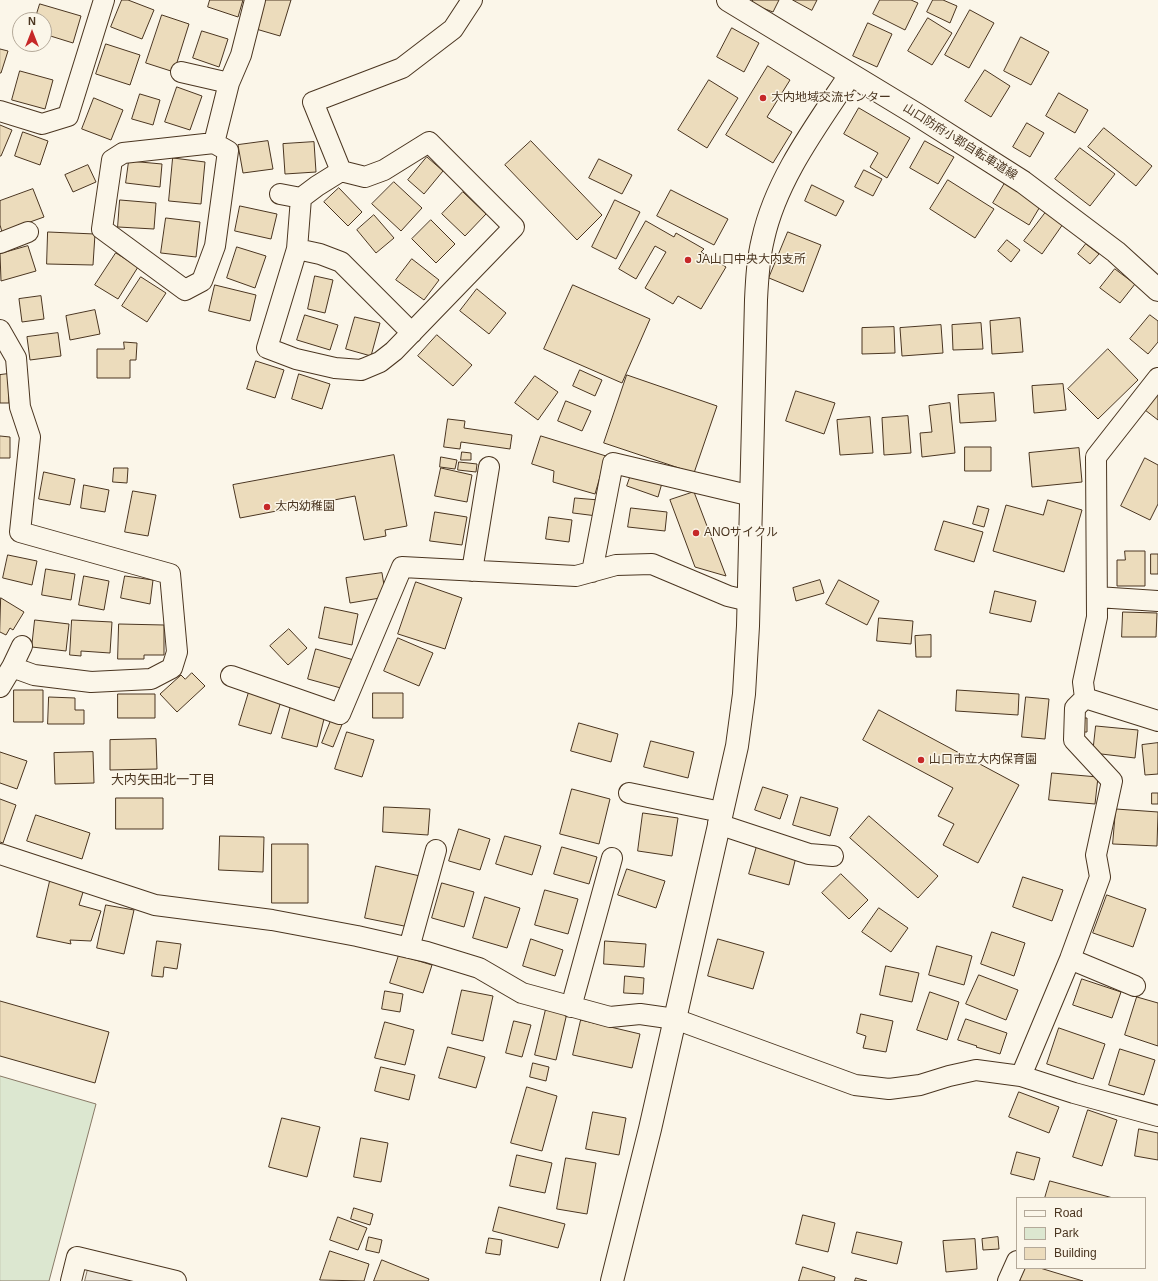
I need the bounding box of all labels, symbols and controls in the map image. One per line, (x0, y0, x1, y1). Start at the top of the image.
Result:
north arrow (12, 12, 52, 52)
text: N (28, 15, 36, 27)
place label: 大内地域交流センター (771, 91, 891, 105)
marker: 大内地域交流センター (758, 93, 768, 103)
street label: 山口防府小郡自転車道線 (900, 101, 1020, 183)
place label: JA山口中央大内支所 (696, 253, 806, 267)
marker: JA山口中央大内支所 (683, 255, 693, 265)
place label: 大内幼稚園 (275, 500, 335, 514)
marker: 大内幼稚園 (262, 502, 272, 512)
place label: ANOサイクル (704, 526, 778, 540)
marker: ANOサイクル (691, 528, 701, 538)
place label: 山口市立大内保育園 (929, 753, 1037, 767)
marker: 山口市立大内保育園 (916, 755, 926, 765)
district label: 大内矢田北一丁目 (111, 772, 215, 788)
legend (1016, 1197, 1146, 1269)
text: Road (1054, 1206, 1083, 1220)
text: Park (1054, 1226, 1079, 1240)
text: Building (1054, 1246, 1097, 1260)

